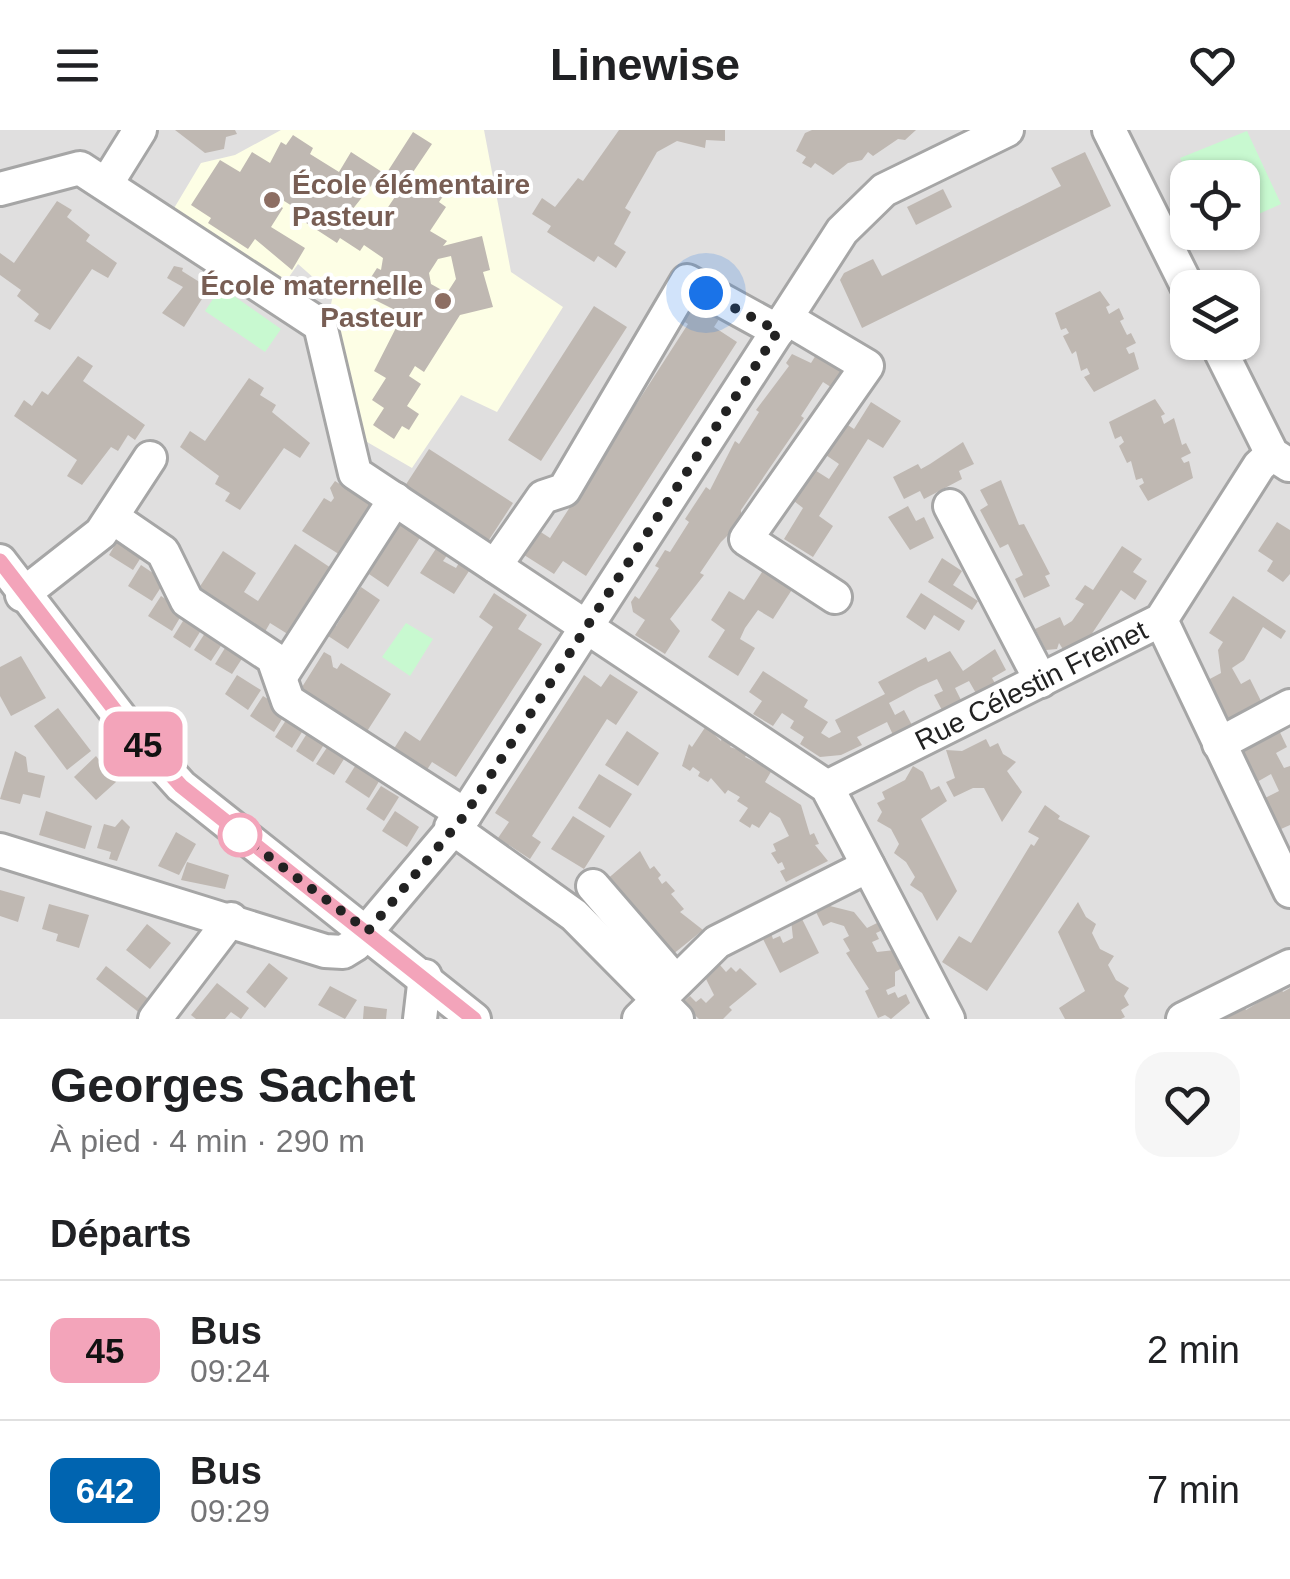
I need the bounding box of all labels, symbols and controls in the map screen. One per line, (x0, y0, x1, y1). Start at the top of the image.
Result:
icon: menu (50, 38, 105, 93)
icon: heart (1185, 38, 1240, 93)
text: Linewise (550, 39, 740, 90)
map controls (1170, 160, 1260, 360)
button: locate (1170, 160, 1260, 250)
place label: École élémentaire Pasteur (292, 169, 530, 232)
marker: École élémentaire Pasteur (261, 189, 283, 211)
your location (681, 268, 731, 318)
place label: École maternelle Pasteur (200, 270, 423, 333)
button: layers (1170, 270, 1260, 360)
marker: École maternelle Pasteur (432, 290, 454, 312)
street label: Rue Célestin Freinet (910, 614, 1152, 756)
line badge: 45 (98, 712, 188, 776)
text: 45 (124, 725, 162, 764)
unlabelled marker (219, 814, 261, 856)
button: heart (1135, 1052, 1240, 1157)
text: Georges Sachet (50, 1059, 415, 1112)
text: À pied · 4 min · 290 m (50, 1123, 365, 1159)
text: Départs (50, 1213, 192, 1255)
text: Bus (190, 1310, 262, 1352)
text: 2 min (1147, 1329, 1240, 1371)
text: 45 (86, 1331, 124, 1370)
text: 09:24 (190, 1353, 270, 1389)
text: Bus (190, 1450, 262, 1492)
text: 7 min (1147, 1469, 1240, 1511)
text: 642 (76, 1471, 134, 1510)
text: 09:29 (190, 1493, 270, 1529)

